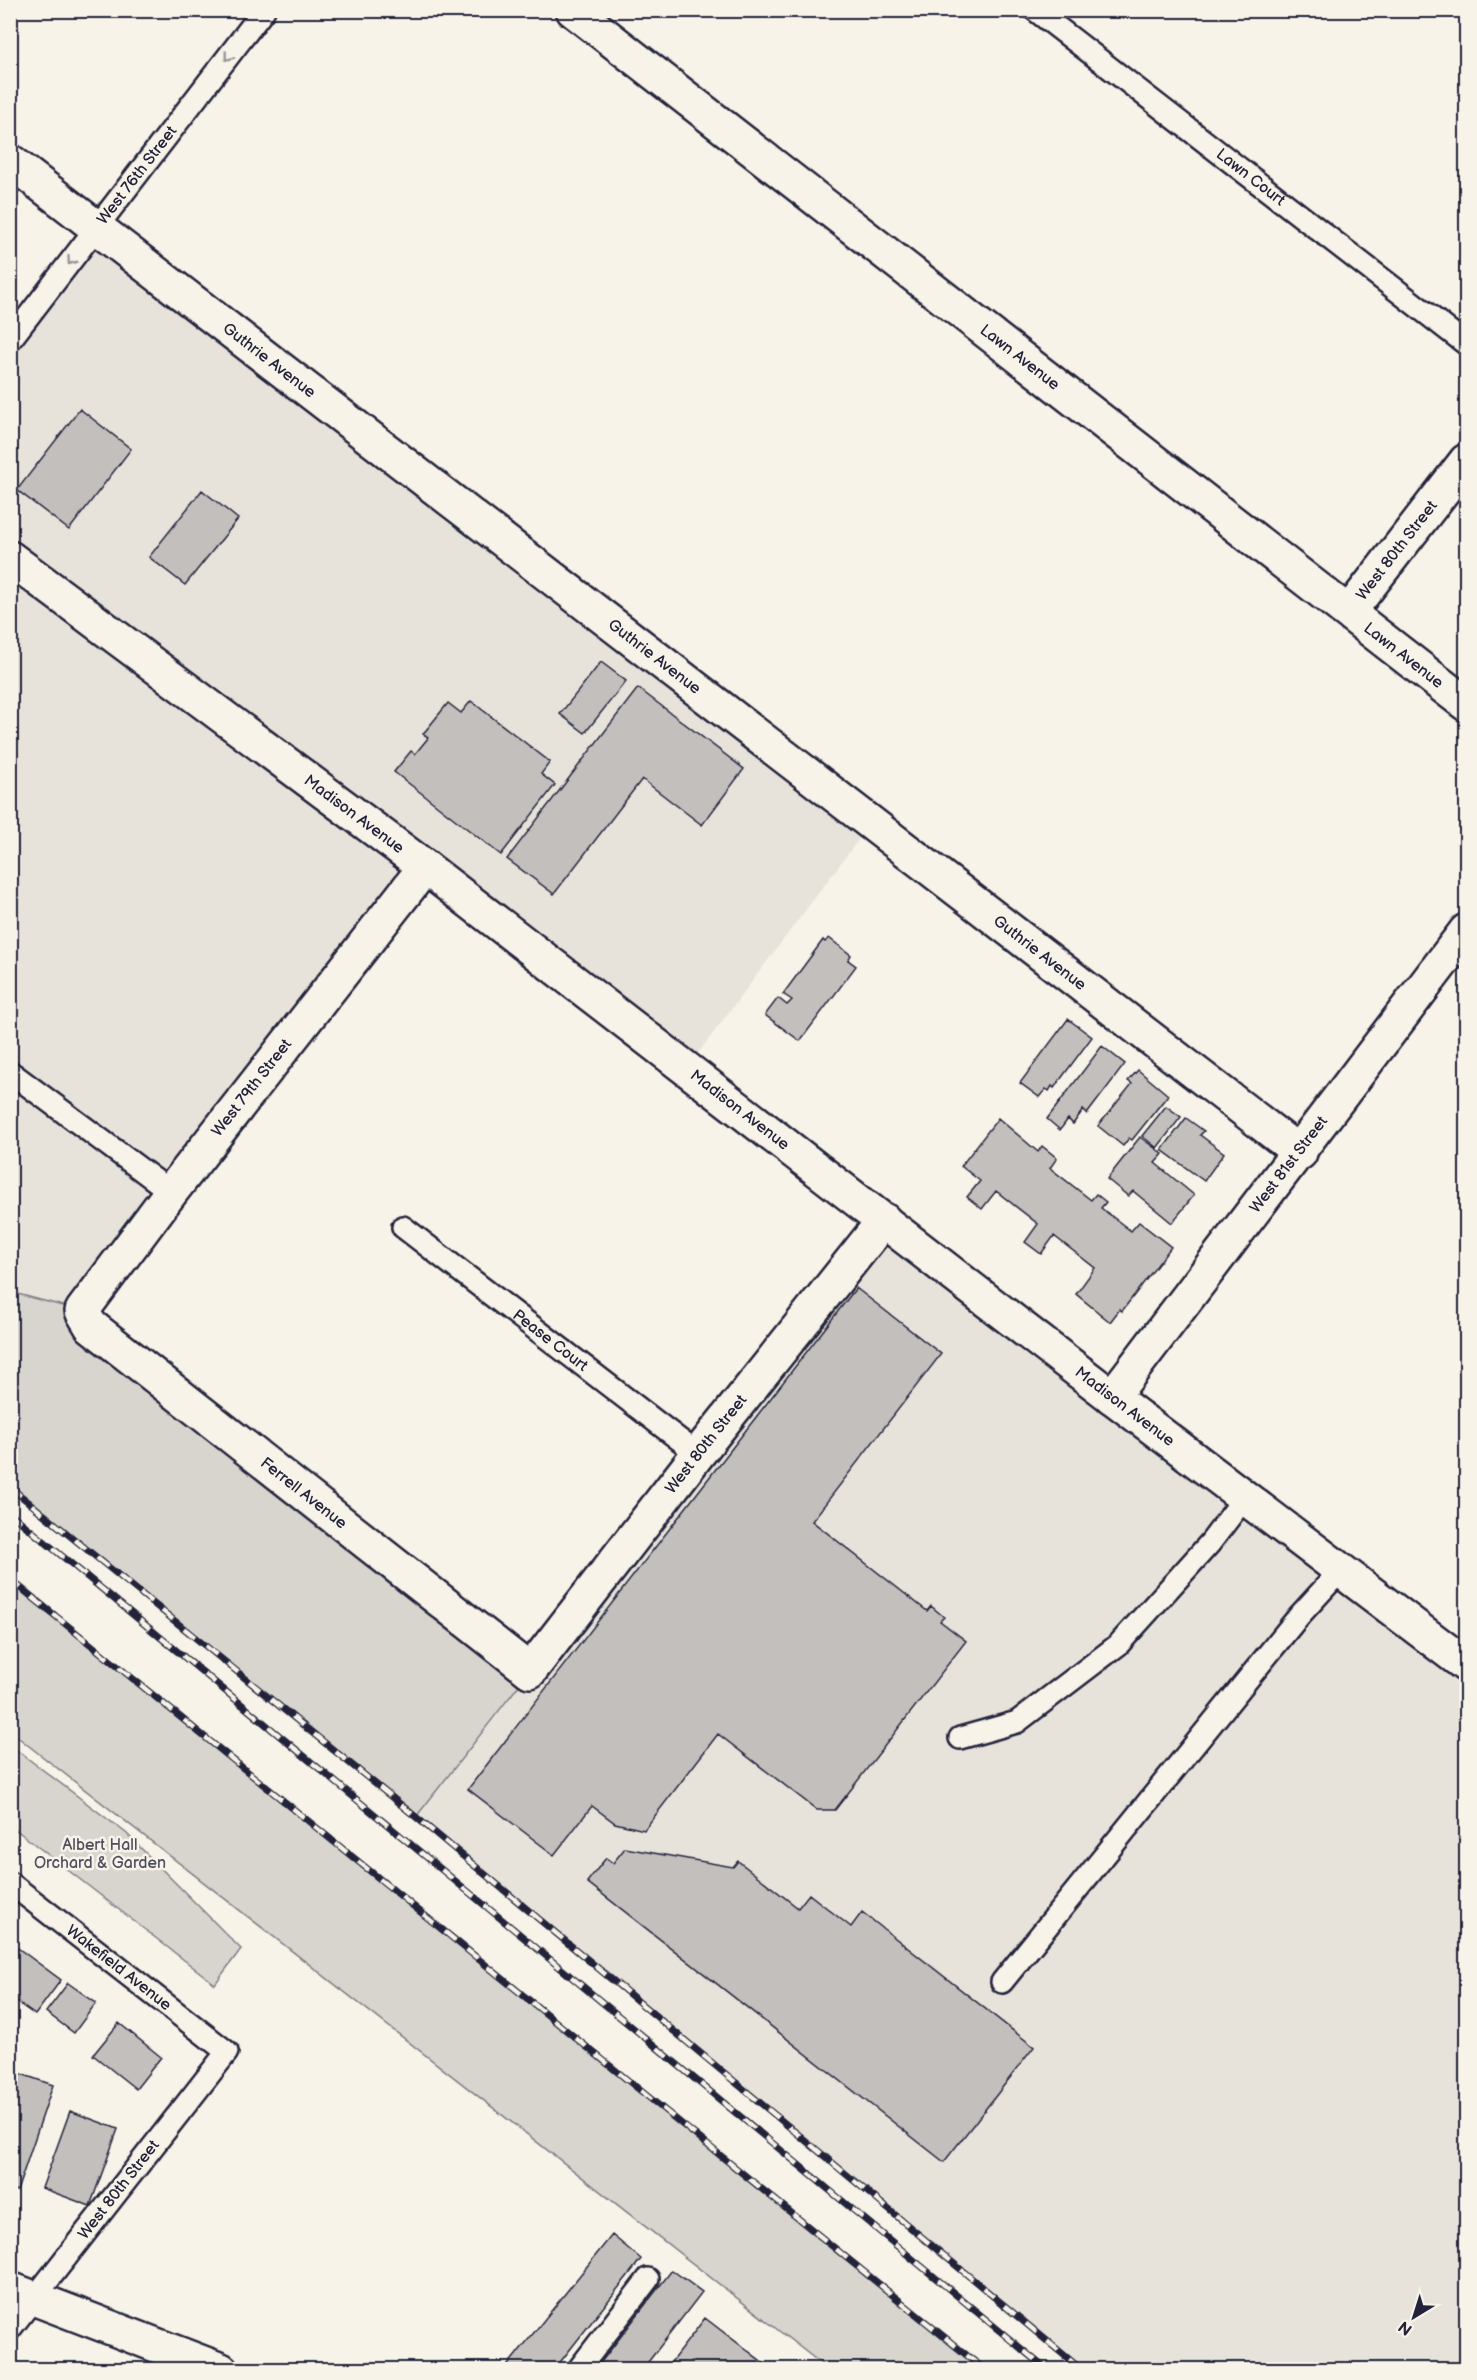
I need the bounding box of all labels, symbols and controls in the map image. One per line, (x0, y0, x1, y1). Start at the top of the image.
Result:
one-way arrow (224, 50, 235, 61)
street label: West 76th Street (93, 122, 181, 228)
street label: Lawn Court (1213, 145, 1289, 210)
one-way arrow (67, 255, 78, 266)
street label: Guthrie Avenue (219, 319, 320, 402)
street label: Lawn Avenue (976, 320, 1064, 394)
street label: West 80th Street (1352, 497, 1441, 604)
street label: Guthrie Avenue (604, 615, 705, 699)
street label: Lawn Avenue (1360, 619, 1448, 693)
street label: Madison Avenue (300, 771, 408, 858)
street label: Guthrie Avenue (990, 911, 1090, 995)
street label: West 79th Street (208, 1035, 296, 1141)
street label: Madison Avenue (687, 1066, 793, 1154)
street label: West 81st Street (1246, 1112, 1332, 1217)
street label: Pease Court (509, 1305, 592, 1375)
street label: Madison Avenue (1071, 1363, 1179, 1451)
street label: West 80th Street (661, 1391, 751, 1498)
street label: Ferrell Avenue (257, 1453, 351, 1533)
park label: Albert Hall Orchard & Garden (34, 1836, 166, 1873)
street label: Wakefield Avenue (63, 1921, 176, 2015)
street label: West 80th Street (74, 2137, 164, 2243)
north arrow (1384, 2287, 1444, 2347)
text: N (1395, 2316, 1416, 2339)

